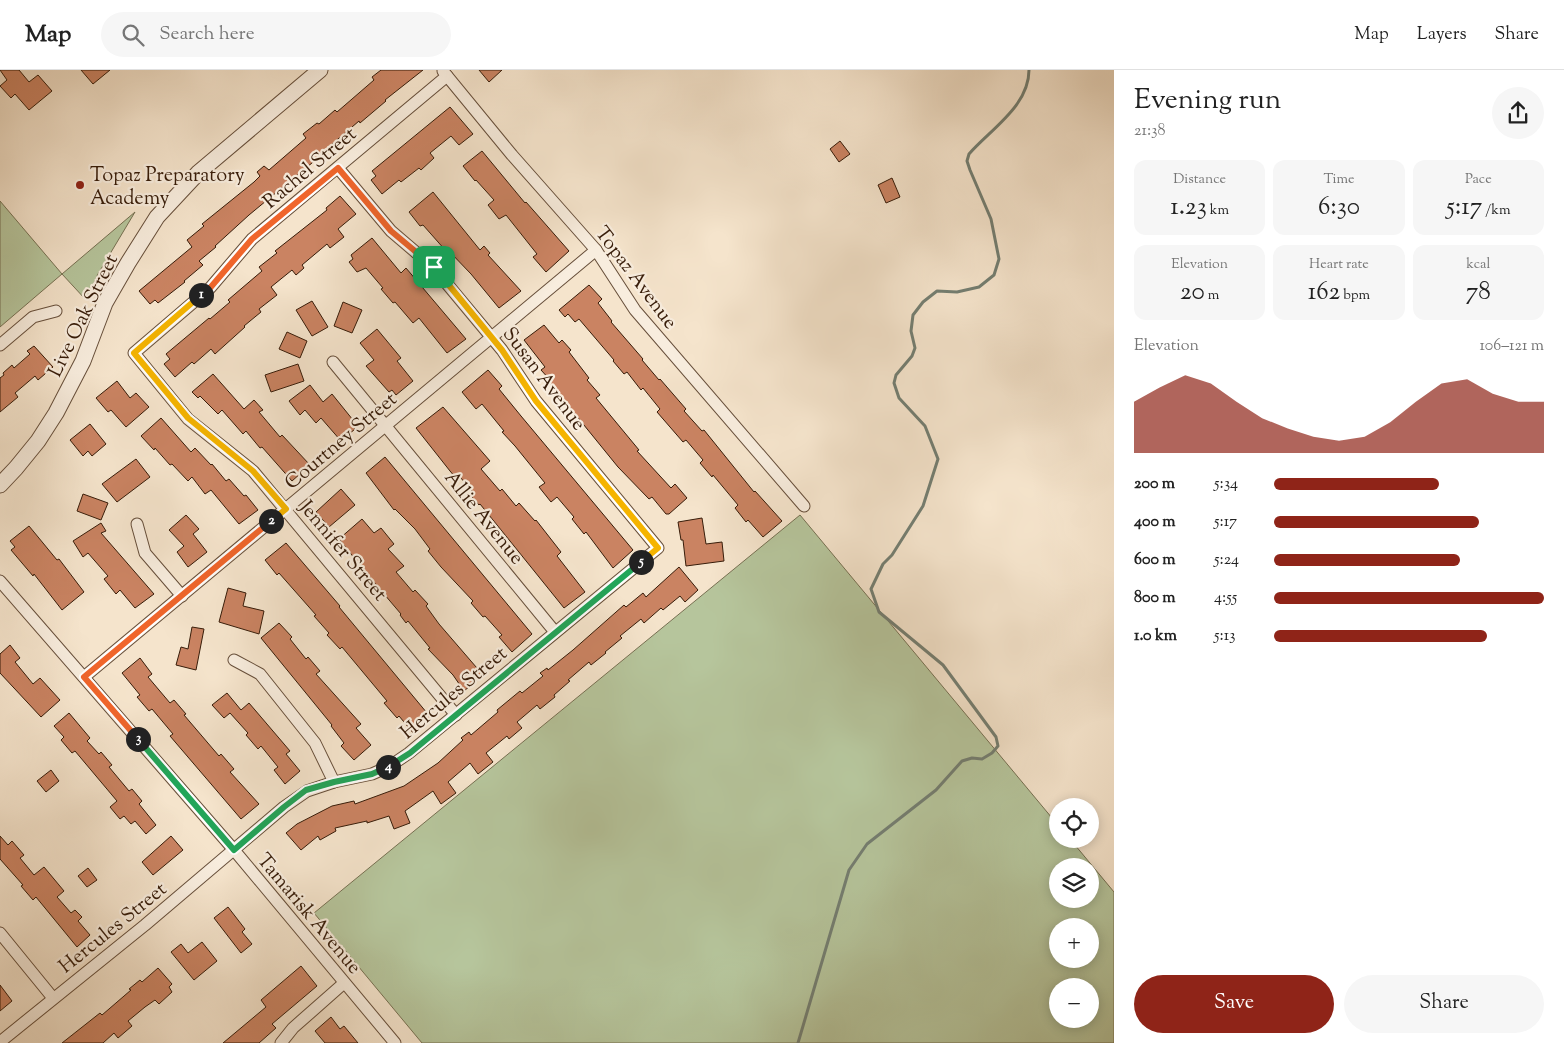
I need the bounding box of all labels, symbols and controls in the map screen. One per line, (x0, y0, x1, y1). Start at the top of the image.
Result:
search box (101, 12, 451, 57)
text: Map (25, 18, 71, 52)
icon: search (119, 21, 147, 49)
text: Search here (159, 21, 255, 48)
text: Map (1354, 22, 1389, 48)
text: Layers (1417, 22, 1467, 48)
text: Share (1495, 22, 1539, 48)
text: Evening run (1134, 81, 1281, 121)
button: share (1492, 87, 1544, 139)
text: 21:38 (1134, 120, 1166, 143)
street label: Rachel Street (257, 121, 364, 217)
place label: Topaz Preparatory Academy (90, 162, 245, 214)
text: Distance (1173, 170, 1226, 190)
text: Time (1323, 170, 1355, 190)
text: Pace (1465, 170, 1492, 190)
marker: Topaz Preparatory Academy (74, 179, 86, 191)
text: 1.23 (1170, 190, 1207, 226)
text: 6:30 (1318, 190, 1360, 226)
text: 5:17 (1446, 190, 1482, 226)
text: km (1207, 201, 1229, 221)
text: /km (1482, 201, 1511, 221)
street label: Topaz Avenue (587, 221, 683, 336)
pin (413, 246, 455, 288)
street label: Live Oak Street (42, 249, 127, 383)
icon: arrive (420, 253, 448, 281)
text: Elevation (1171, 255, 1228, 275)
text: Heart rate (1309, 255, 1369, 275)
text: kcal (1466, 255, 1490, 275)
text: 20 (1180, 275, 1205, 311)
text: 162 (1308, 275, 1340, 311)
text: 78 (1466, 275, 1491, 311)
pin: 1 (188, 282, 214, 308)
text: 1 (199, 285, 204, 305)
text: m (1205, 286, 1219, 306)
text: bpm (1340, 286, 1370, 306)
street label: Susan Avenue (494, 321, 592, 438)
text: Elevation (1134, 335, 1199, 358)
text: 106–121 m (1479, 335, 1544, 358)
street label: Courtney Street (279, 386, 404, 498)
street label: Allie Avenue (436, 465, 530, 572)
text: 200 m (1134, 473, 1175, 496)
text: 5:34 (1214, 473, 1238, 496)
street label: Jennifer Street (291, 494, 393, 608)
pin: 2 (258, 508, 284, 534)
text: 2 (268, 511, 275, 531)
text: 400 m (1134, 511, 1176, 534)
text: 5:17 (1214, 511, 1237, 534)
text: 600 m (1134, 549, 1176, 572)
text: 5:24 (1214, 549, 1239, 572)
pin: 5 (628, 550, 654, 574)
text: 5 (639, 552, 644, 572)
text: 800 m (1134, 587, 1176, 610)
text: 4:55 (1214, 587, 1237, 610)
text: 1.0 km (1134, 625, 1177, 648)
text: 5:13 (1214, 625, 1236, 648)
street label: Hercules Street (395, 640, 514, 747)
pin: 3 (126, 726, 150, 752)
text: 3 (136, 729, 141, 749)
pin: 4 (376, 754, 400, 780)
text: 4 (385, 757, 392, 777)
map controls (1049, 798, 1099, 1028)
button: locate (1049, 798, 1099, 848)
street label: Tamarisk Avenue (249, 848, 367, 981)
button: layers (1049, 858, 1099, 908)
street label: Hercules Street (53, 876, 174, 982)
button: + (1049, 918, 1099, 968)
button: Save (1134, 975, 1334, 1033)
button: Share (1344, 975, 1544, 1033)
button: − (1049, 978, 1099, 1028)

